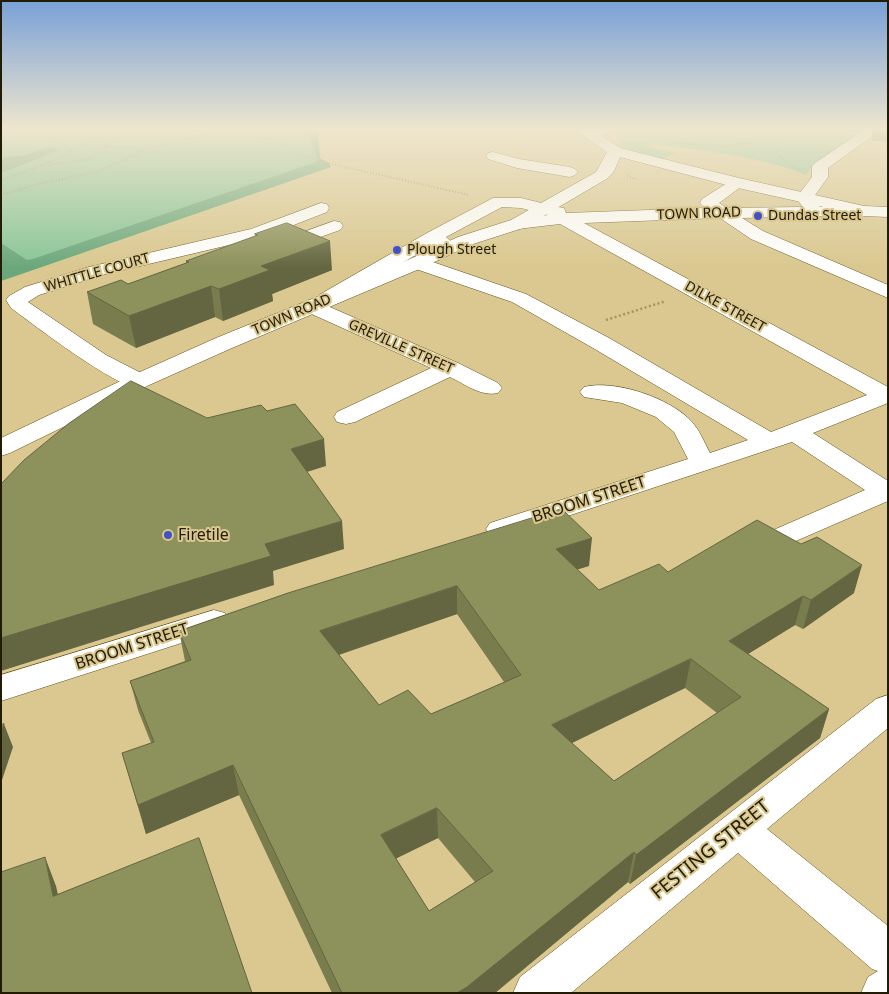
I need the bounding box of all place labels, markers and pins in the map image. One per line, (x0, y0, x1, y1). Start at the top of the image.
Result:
place label: Dundas Street (768, 208, 861, 224)
marker: Dundas Street (752, 210, 764, 222)
place label: Plough Street (407, 242, 496, 258)
marker: Plough Street (391, 244, 403, 256)
place label: Firetile (178, 525, 229, 545)
marker: Firetile (162, 529, 174, 541)

